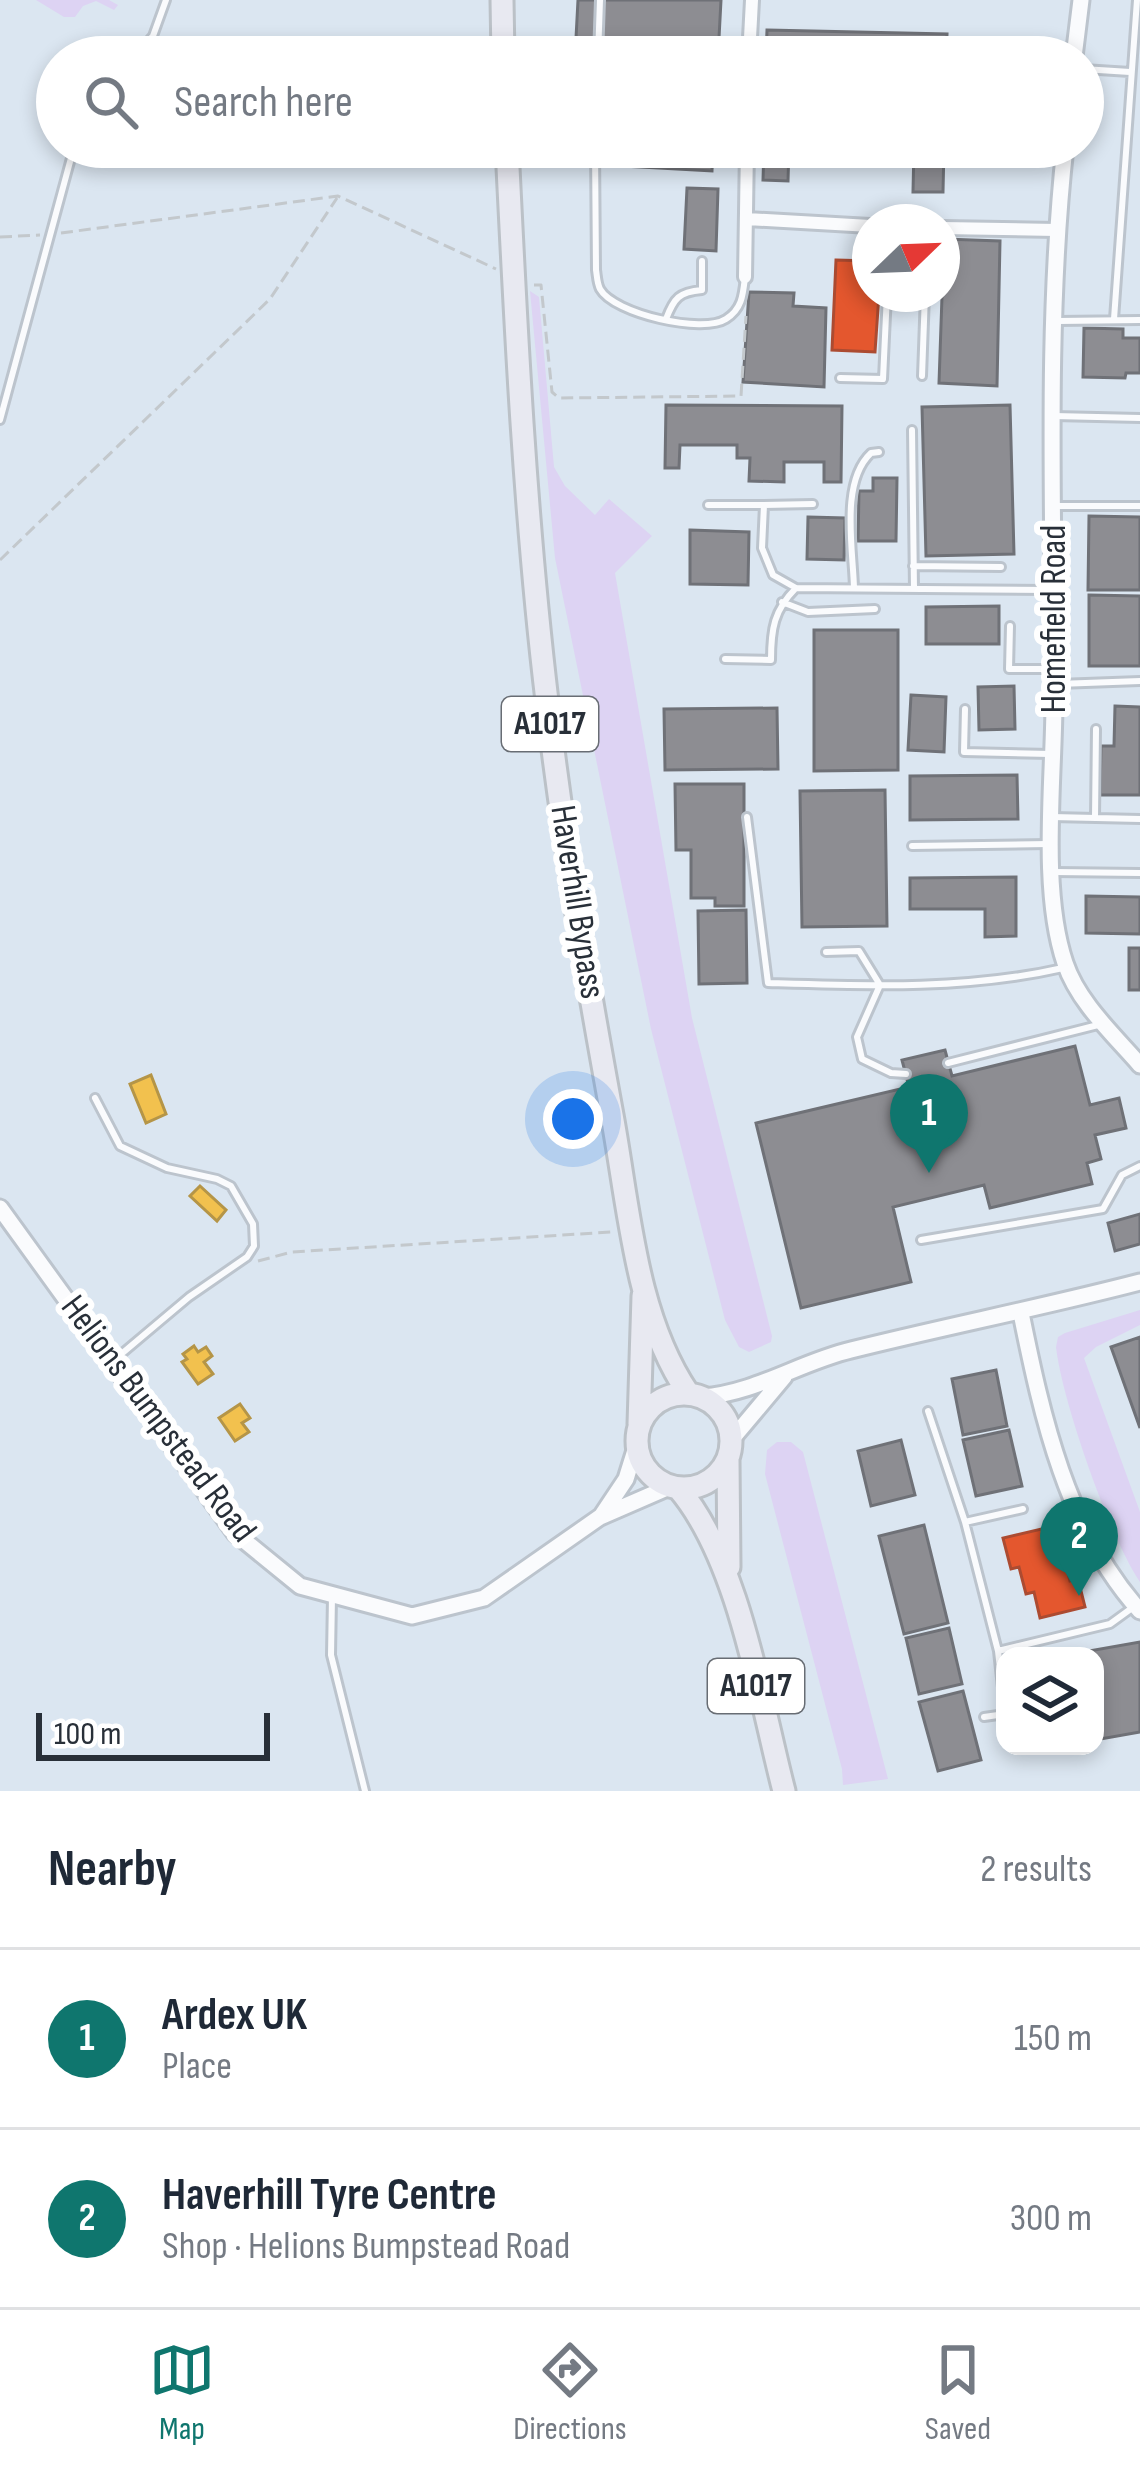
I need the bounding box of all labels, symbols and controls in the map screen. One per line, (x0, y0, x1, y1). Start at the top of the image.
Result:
search box (36, 36, 1104, 168)
icon: search (78, 69, 144, 135)
text: Search here (174, 75, 353, 130)
north arrow (852, 204, 960, 312)
street label: Homefield Road (1033, 525, 1076, 713)
road number: A1017 (502, 697, 598, 751)
street label: Haverhill Bypass (540, 802, 614, 1002)
pin: 1 (890, 1074, 968, 1173)
your location (543, 1089, 603, 1149)
street label: Helions Bumpstead Road (51, 1287, 265, 1551)
pin: 2 (1040, 1497, 1118, 1596)
map controls (996, 1647, 1104, 1755)
button: layers (996, 1647, 1104, 1755)
road number: A1017 (708, 1659, 804, 1713)
scale bar (36, 1707, 270, 1760)
text: 100 m (54, 1714, 121, 1754)
text: Nearby (48, 1839, 177, 1900)
text: 2 results (980, 1846, 1092, 1893)
text: Ardex UK (162, 1988, 307, 2043)
text: 1 (79, 2015, 95, 2062)
text: 150 m (1014, 2015, 1092, 2062)
text: Place (162, 2043, 232, 2090)
text: Haverhill Tyre Centre (162, 2168, 497, 2223)
text: 2 (78, 2195, 96, 2242)
text: 300 m (1010, 2195, 1092, 2242)
text: Shop · Helions Bumpstead Road (162, 2223, 570, 2270)
tab: Map (149, 2337, 215, 2449)
tab: Directions (513, 2337, 627, 2449)
tab: Saved (925, 2337, 991, 2449)

